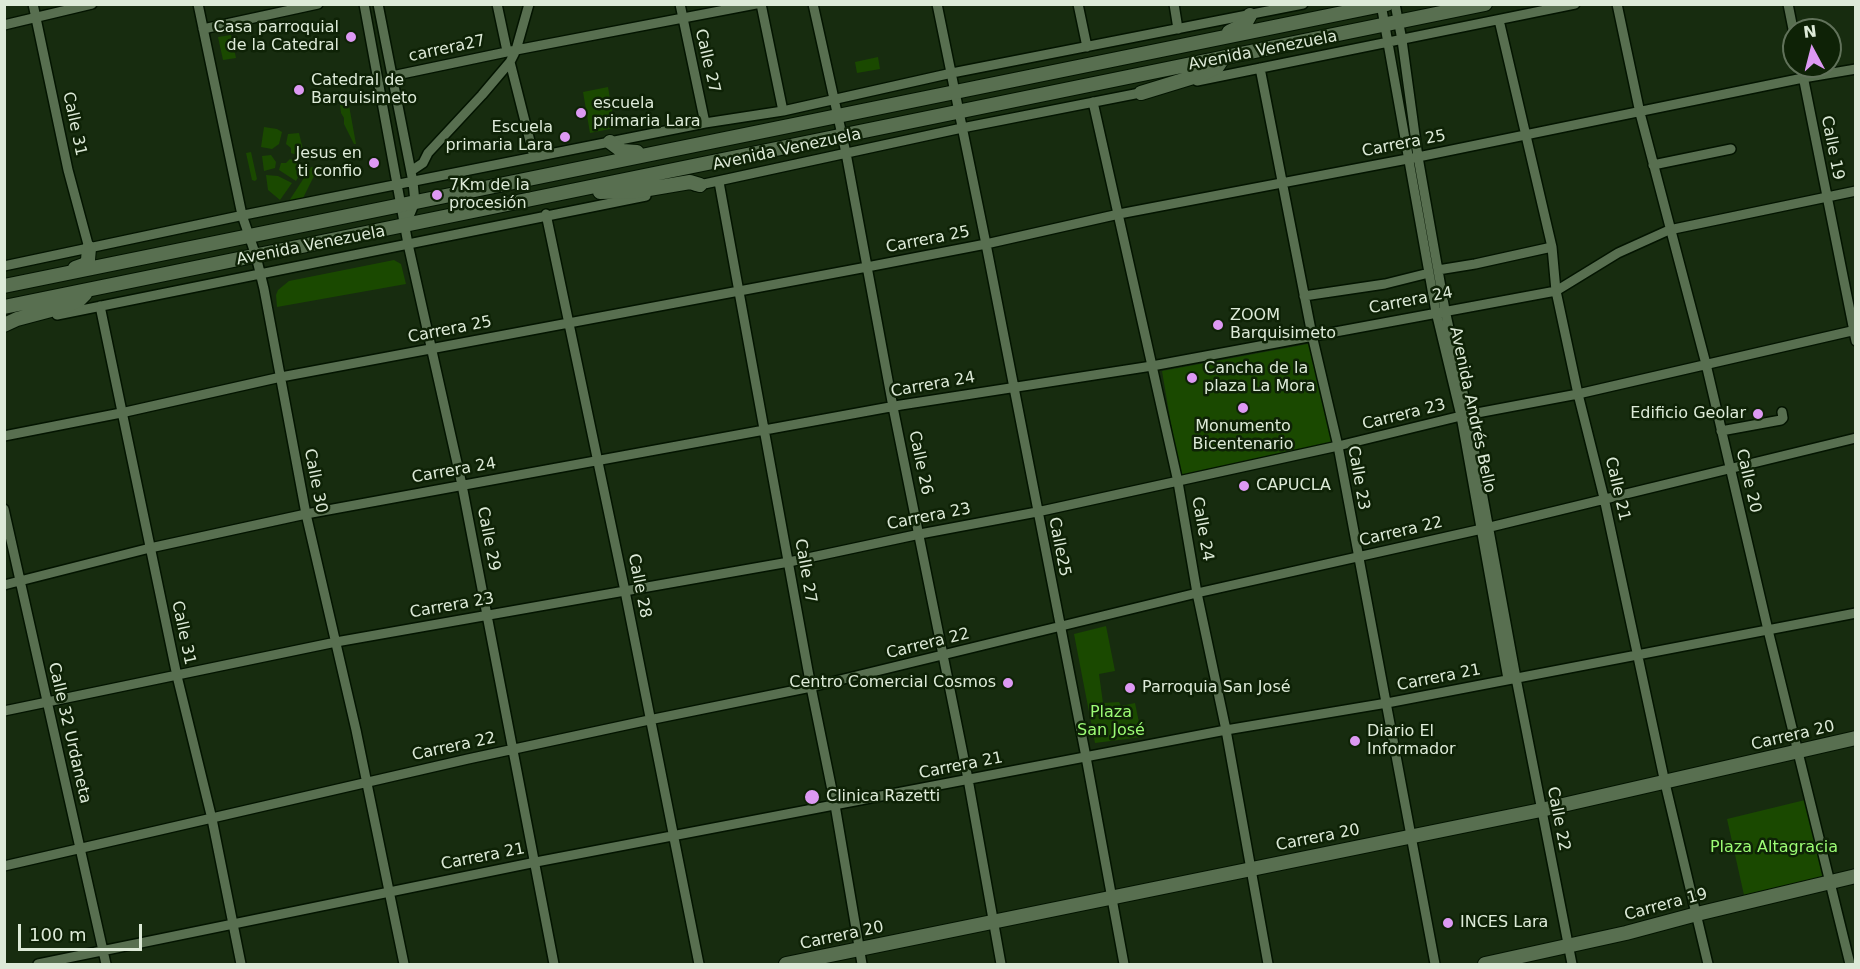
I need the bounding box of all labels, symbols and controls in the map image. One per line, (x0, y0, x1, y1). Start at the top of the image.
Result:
place label: Casa parroquial de la Catedral (214, 18, 339, 56)
north arrow (1782, 18, 1842, 78)
text: N (1802, 21, 1818, 42)
street label: Calle 27 (690, 27, 724, 95)
street label: Avenida Venezuela (1187, 27, 1339, 75)
marker: Casa parroquial de la Catedral (344, 30, 358, 44)
street label: carrera27 (407, 32, 487, 66)
place label: Catedral de Barquisimeto (311, 71, 417, 109)
marker: Catedral de Barquisimeto (292, 83, 306, 97)
street label: Calle 31 (58, 90, 90, 158)
place label: escuela primaria Lara (593, 94, 701, 132)
marker: escuela primaria Lara (574, 106, 588, 120)
street label: Calle 19 (1816, 114, 1848, 182)
place label: Escuela primaria Lara (445, 118, 553, 156)
street label: Avenida Venezuela (711, 125, 863, 175)
street label: Carrera 25 (1360, 126, 1448, 162)
marker: Escuela primaria Lara (558, 130, 572, 144)
place label: Jesus en ti confio (296, 144, 362, 182)
marker: Jesus en ti confio (367, 156, 381, 170)
place label: 7Km de la procesión (449, 176, 530, 214)
marker: 7Km de la procesión (430, 188, 444, 202)
street label: Avenida Venezuela (235, 222, 387, 270)
street label: Carrera 25 (884, 222, 972, 258)
street label: Carrera 24 (1367, 283, 1455, 319)
place label: ZOOM Barquisimeto (1230, 306, 1336, 344)
street label: Carrera 25 (406, 312, 494, 348)
marker: ZOOM Barquisimeto (1211, 318, 1225, 332)
street label: Avenida Andrés Bello (1445, 325, 1499, 495)
place label: Cancha de la plaza La Mora (1204, 359, 1315, 397)
street label: Carrera 24 (889, 368, 977, 402)
marker: Cancha de la plaza La Mora (1185, 371, 1199, 385)
street label: Carrera 23 (1360, 395, 1448, 435)
marker: Monumento Bicentenario (1236, 401, 1250, 415)
place label: Edificio Geolar (1630, 404, 1746, 424)
marker: Edificio Geolar (1751, 407, 1765, 421)
place label: Monumento Bicentenario (1192, 417, 1294, 455)
street label: Calle 26 (904, 429, 936, 497)
street label: Calle 23 (1343, 444, 1373, 512)
street label: Calle 30 (299, 447, 331, 515)
street label: Calle 20 (1731, 447, 1765, 515)
street label: Carrera 24 (410, 454, 498, 488)
street label: Calle 21 (1600, 455, 1634, 523)
place label: CAPUCLA (1256, 476, 1331, 496)
marker: CAPUCLA (1237, 479, 1251, 493)
street label: Calle 24 (1187, 495, 1217, 563)
street label: Carrera 23 (885, 499, 973, 535)
street label: Calle 29 (472, 505, 504, 573)
street label: Carrera 22 (1357, 513, 1445, 551)
street label: Calle25 (1044, 516, 1074, 578)
street label: Calle 27 (790, 537, 820, 605)
street label: Calle 28 (623, 552, 655, 620)
street label: Carrera 23 (408, 589, 496, 623)
street label: Calle 31 (167, 599, 199, 667)
street label: Carrera 22 (884, 624, 972, 664)
street label: Carrera 21 (1395, 660, 1483, 696)
street label: Calle 32 Urdaneta (43, 661, 95, 805)
place label: Centro Comercial Cosmos (789, 673, 996, 693)
marker: Centro Comercial Cosmos (1001, 676, 1015, 690)
place label: Parroquia San José (1142, 678, 1291, 698)
marker: Parroquia San José (1123, 681, 1137, 695)
park label: Plaza San José (1077, 703, 1145, 741)
street label: Carrera 20 (1749, 717, 1837, 755)
place label: Diario El Informador (1367, 722, 1455, 760)
street label: Carrera 22 (410, 729, 498, 765)
marker: Diario El Informador (1348, 734, 1362, 748)
street label: Carrera 21 (917, 748, 1005, 784)
street label: Calle 22 (1542, 785, 1574, 853)
place label: Clinica Razetti (826, 787, 940, 807)
marker: Clinica Razetti (803, 788, 821, 806)
street label: Carrera 20 (1274, 820, 1362, 856)
park label: Plaza Altagracia (1710, 838, 1838, 858)
street label: Carrera 21 (439, 839, 527, 875)
street label: Carrera 19 (1622, 885, 1710, 925)
scale bar (21, 912, 146, 950)
place label: INCES Lara (1460, 913, 1548, 933)
marker: INCES Lara (1441, 916, 1455, 930)
street label: Carrera 20 (798, 918, 886, 954)
text: 100 m (29, 924, 87, 945)

